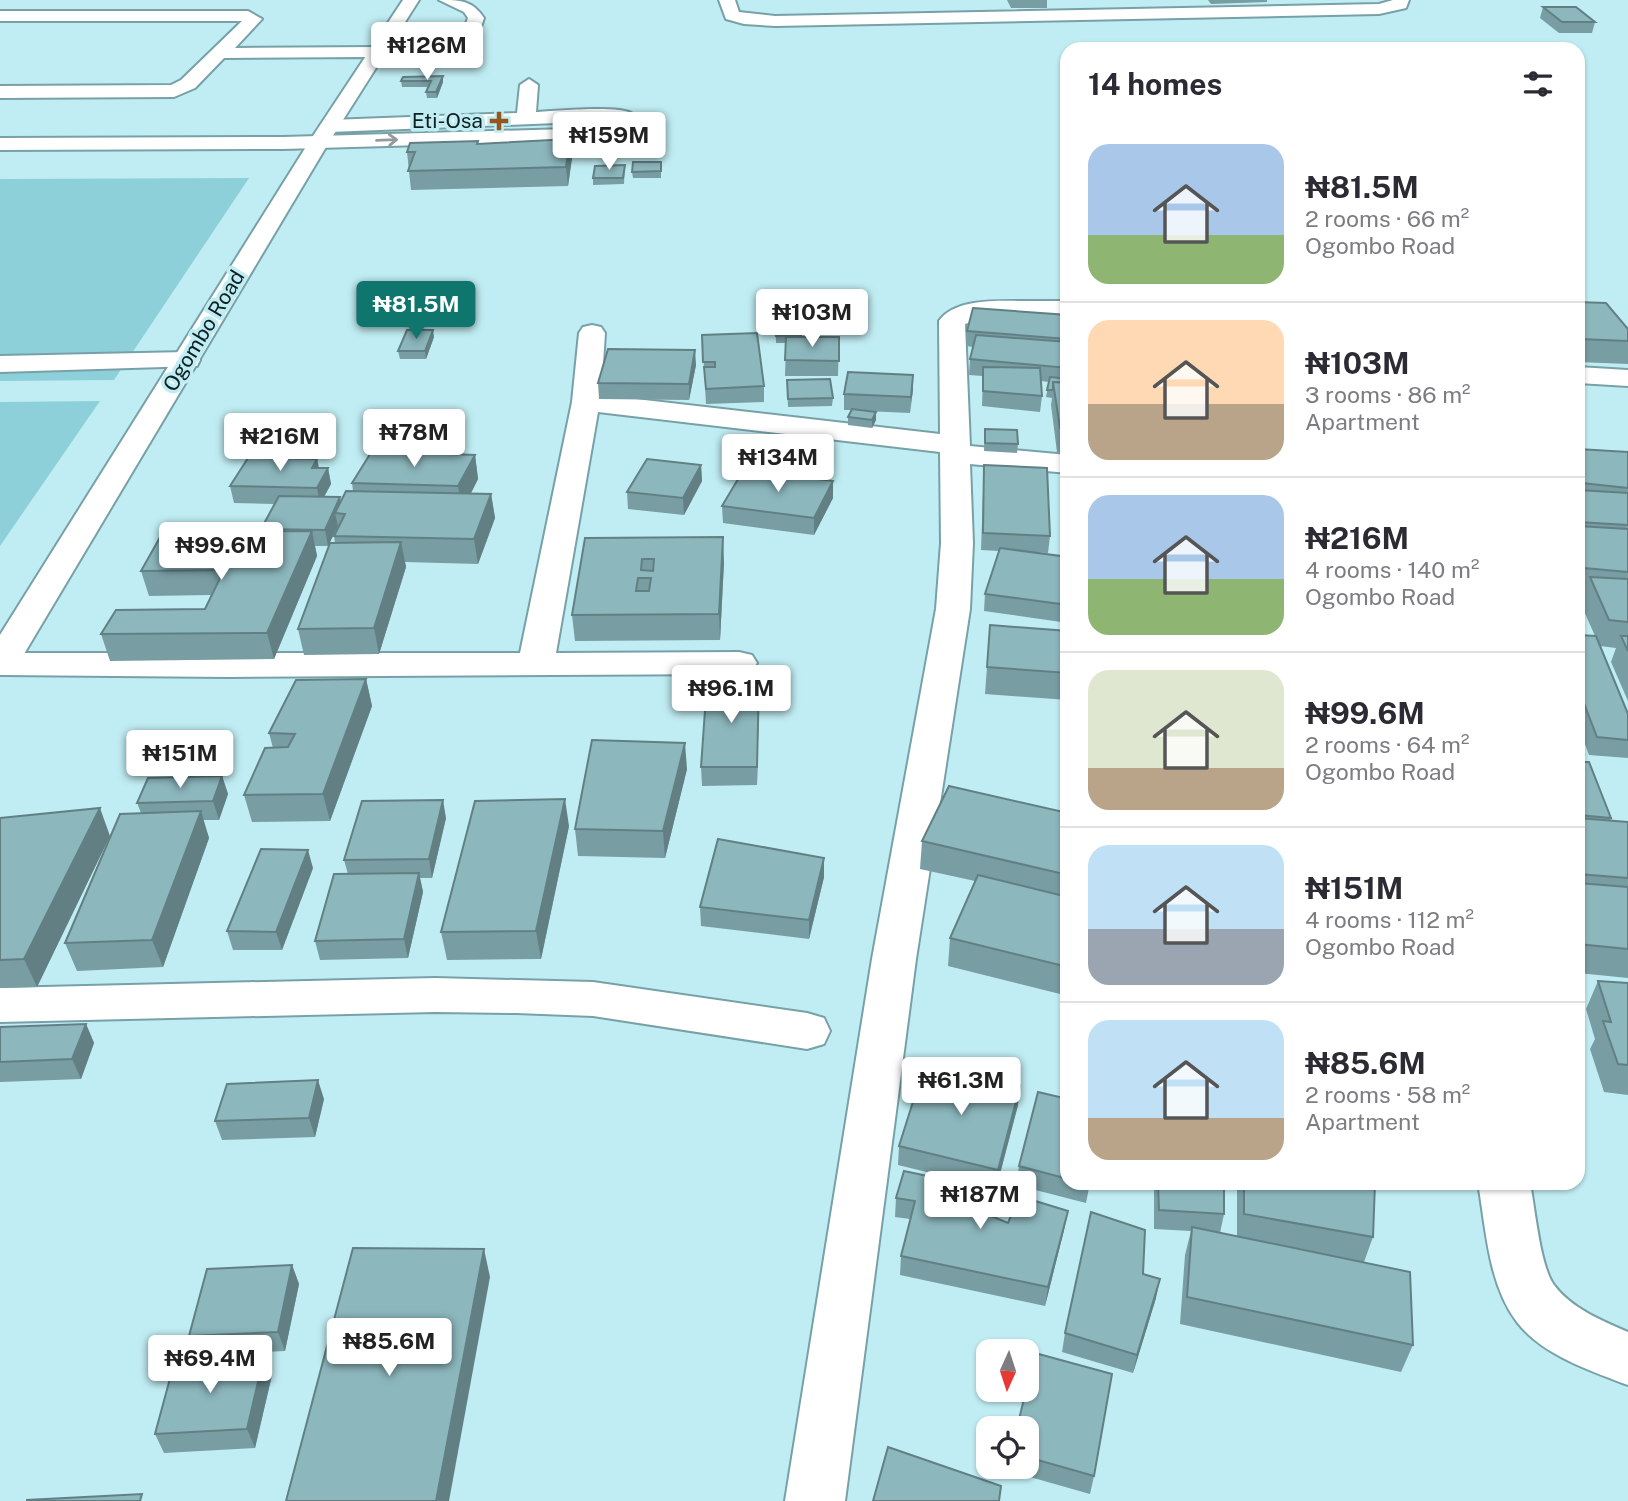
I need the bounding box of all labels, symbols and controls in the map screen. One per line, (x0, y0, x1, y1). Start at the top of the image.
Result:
pin: ₦126M (378, 22, 476, 82)
text: ₦126M (387, 31, 467, 58)
icon: filters (1519, 65, 1557, 103)
text: 14 homes (1088, 66, 1222, 102)
place label: Eti-Osa (412, 108, 483, 133)
marker: Eti-Osa (489, 111, 509, 131)
pin: ₦159M (560, 113, 658, 172)
text: ₦159M (569, 121, 649, 148)
one-way arrow (376, 133, 399, 146)
text: ₦81.5M (1305, 169, 1419, 205)
icon: home (1144, 172, 1228, 256)
text: 2 rooms · 66 m² (1305, 205, 1469, 232)
text: Ogombo Road (1305, 232, 1455, 259)
street label: Ogombo Road (158, 266, 250, 396)
pin: ₦81.5M (359, 282, 473, 341)
text: ₦81.5M (372, 290, 460, 317)
pin: ₦103M (763, 290, 861, 349)
text: ₦103M (772, 298, 852, 325)
text: ₦103M (1305, 345, 1409, 381)
icon: home (1144, 348, 1228, 432)
text: 3 rooms · 86 m² (1305, 381, 1471, 408)
text: Apartment (1305, 408, 1420, 435)
pin: ₦78M (373, 410, 455, 469)
pin: ₦216M (231, 414, 329, 473)
text: ₦78M (379, 418, 449, 445)
text: ₦216M (240, 422, 320, 449)
pin: ₦134M (729, 434, 827, 494)
text: ₦134M (738, 443, 818, 470)
text: ₦216M (1305, 520, 1409, 556)
pin: ₦99.6M (164, 522, 278, 582)
icon: home (1144, 523, 1228, 607)
text: ₦99.6M (175, 531, 267, 558)
text: 4 rooms · 140 m² (1305, 556, 1479, 583)
text: Ogombo Road (1305, 583, 1455, 610)
pin: ₦96.1M (674, 666, 788, 725)
text: ₦96.1M (688, 674, 774, 701)
text: ₦99.6M (1305, 695, 1425, 731)
icon: home (1144, 698, 1228, 782)
pin: ₦151M (131, 730, 229, 790)
text: 2 rooms · 64 m² (1305, 731, 1469, 758)
text: ₦151M (142, 739, 218, 766)
text: Ogombo Road (1305, 758, 1455, 785)
text: ₦151M (1305, 870, 1403, 906)
icon: home (1144, 873, 1228, 957)
text: 4 rooms · 112 m² (1305, 906, 1474, 933)
text: Ogombo Road (1305, 933, 1455, 960)
text: ₦85.6M (1305, 1045, 1426, 1081)
icon: home (1144, 1048, 1228, 1132)
pin: ₦61.3M (904, 1058, 1018, 1117)
text: ₦61.3M (918, 1066, 1004, 1093)
text: 2 rooms · 58 m² (1305, 1081, 1470, 1108)
text: Apartment (1305, 1108, 1420, 1135)
pin: ₦187M (931, 1172, 1029, 1231)
text: ₦187M (940, 1180, 1020, 1207)
pin: ₦85.6M (332, 1318, 446, 1378)
text: ₦85.6M (343, 1327, 435, 1354)
pin: ₦69.4M (153, 1336, 267, 1395)
north arrow (976, 1339, 1040, 1402)
map controls (976, 1339, 1039, 1479)
text: ₦69.4M (164, 1344, 256, 1371)
button: locate (976, 1416, 1039, 1479)

